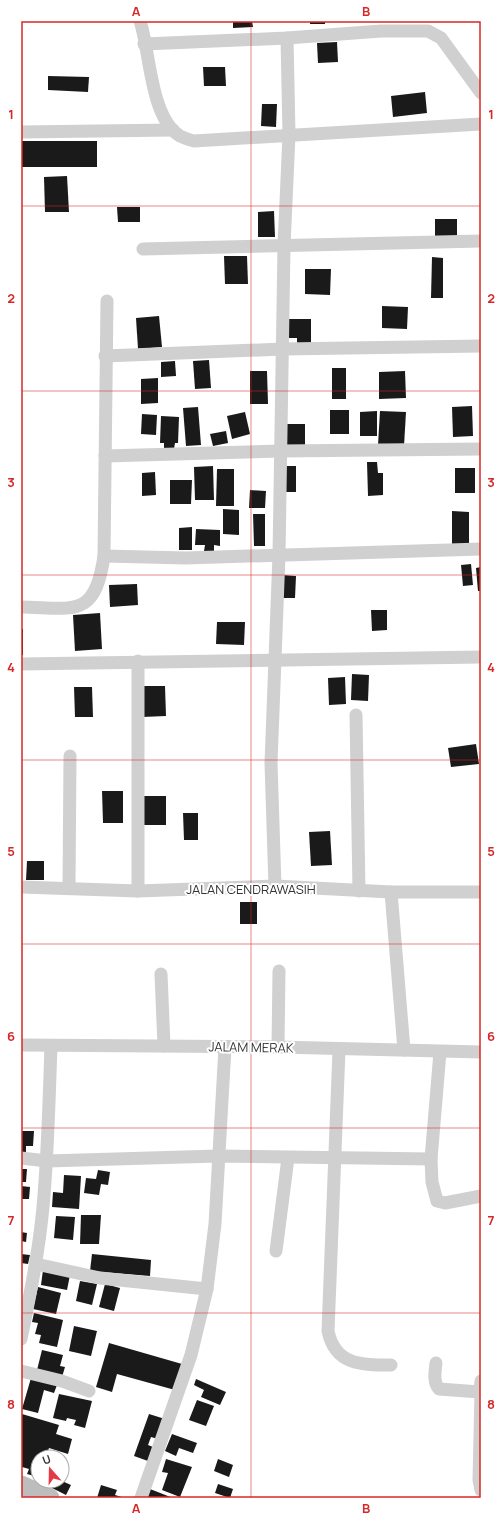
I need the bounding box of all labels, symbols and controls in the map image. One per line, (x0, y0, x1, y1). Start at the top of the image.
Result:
text: A (132, 2, 141, 20)
text: B (362, 2, 370, 20)
text: 1 (8, 105, 14, 123)
text: 1 (488, 105, 494, 123)
text: 2 (7, 289, 15, 307)
text: 2 (487, 289, 495, 307)
text: 3 (7, 473, 15, 491)
text: 3 (487, 473, 495, 491)
text: 4 (7, 658, 15, 676)
text: 4 (487, 658, 495, 676)
text: 5 (7, 842, 15, 860)
text: 5 (487, 842, 495, 860)
street label: JALAN CENDRAWASIH (186, 880, 316, 898)
text: 6 (7, 1027, 15, 1045)
text: 6 (487, 1027, 495, 1045)
street label: JALAM MERAK (208, 1037, 294, 1057)
text: 7 (8, 1211, 15, 1229)
text: 7 (488, 1211, 495, 1229)
text: 8 (7, 1395, 15, 1413)
text: 8 (487, 1395, 495, 1413)
north arrow (30, 1449, 70, 1489)
text: U (40, 1451, 53, 1468)
text: A (132, 1499, 141, 1517)
text: B (362, 1499, 370, 1517)

